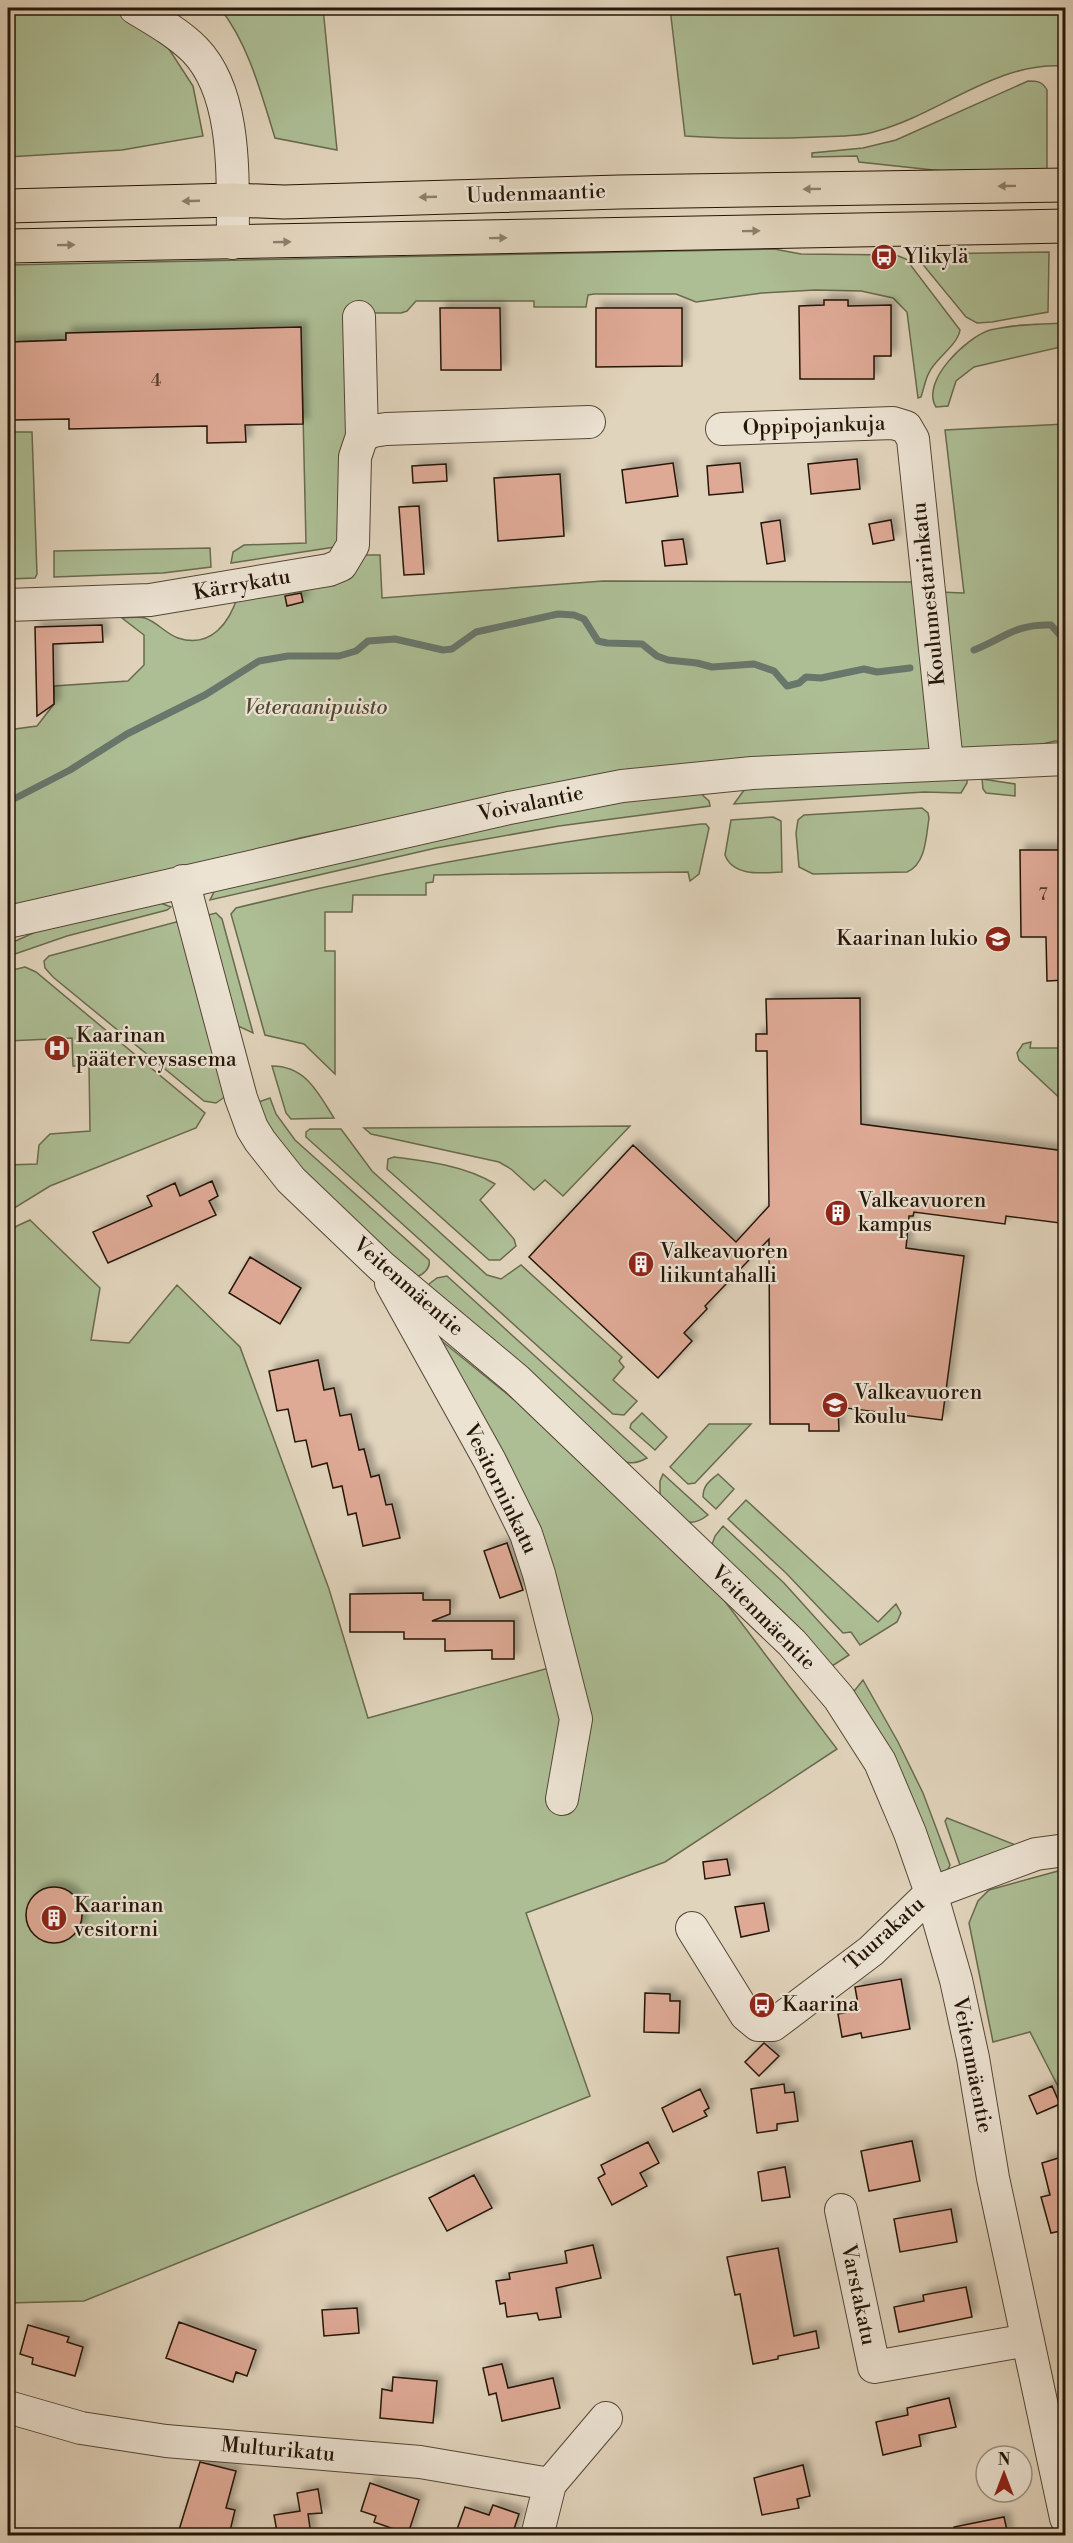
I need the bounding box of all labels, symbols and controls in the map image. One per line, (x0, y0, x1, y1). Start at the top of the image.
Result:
street label: Uudenmaantie (466, 179, 606, 209)
one-way arrow (998, 181, 1017, 191)
one-way arrow (803, 184, 822, 194)
one-way arrow (419, 193, 438, 202)
one-way arrow (182, 196, 201, 206)
one-way arrow (741, 226, 760, 236)
one-way arrow (488, 233, 507, 243)
one-way arrow (272, 237, 291, 247)
one-way arrow (56, 241, 75, 250)
bus stop icon: Ylikylä (869, 242, 899, 272)
place label: Ylikylä (903, 244, 969, 270)
house number: 4 (151, 369, 162, 392)
street label: Oppipojankuja (742, 411, 886, 441)
street label: Koulumestarinkatu (906, 501, 952, 687)
street label: Kärrykatu (192, 564, 293, 606)
park label: Veteraanipuisto (245, 695, 387, 721)
street label: Voivalantie (475, 780, 586, 828)
house number: 7 (1038, 883, 1048, 906)
school or university icon: Kaarinan lukio (983, 924, 1013, 954)
place label: Kaarinan lukio (836, 926, 978, 952)
place label: Kaarinan pääterveysasema (76, 1023, 237, 1073)
hospital icon: Kaarinan pääterveysasema (42, 1033, 72, 1063)
place label: Valkeavuoren kampus (857, 1188, 987, 1238)
building icon: Valkeavuoren kampus (823, 1198, 853, 1228)
street label: Veitenmäentie (347, 1231, 469, 1342)
place label: Valkeavuoren liikuntahalli (659, 1239, 789, 1289)
building icon: Valkeavuoren liikuntahalli (626, 1249, 656, 1279)
place label: Valkeavuoren koulu (853, 1380, 983, 1430)
school or university icon: Valkeavuoren koulu (820, 1390, 850, 1420)
street label: Vesitorninkatu (457, 1419, 543, 1558)
street label: Veitenmäentie (704, 1559, 821, 1676)
street label: Tuurakatu (840, 1891, 930, 1977)
place label: Kaarinan vesitorni (73, 1893, 164, 1943)
building icon: Kaarinan vesitorni (39, 1903, 69, 1933)
bus stop icon: Kaarina (747, 1990, 777, 2020)
place label: Kaarina (782, 1992, 859, 2018)
street label: Veitenmäentie (946, 1994, 998, 2135)
street label: Varstakatu (834, 2241, 881, 2348)
street label: Multurikatu (220, 2432, 336, 2468)
north arrow (974, 2444, 1034, 2504)
text: N (998, 2450, 1011, 2470)

